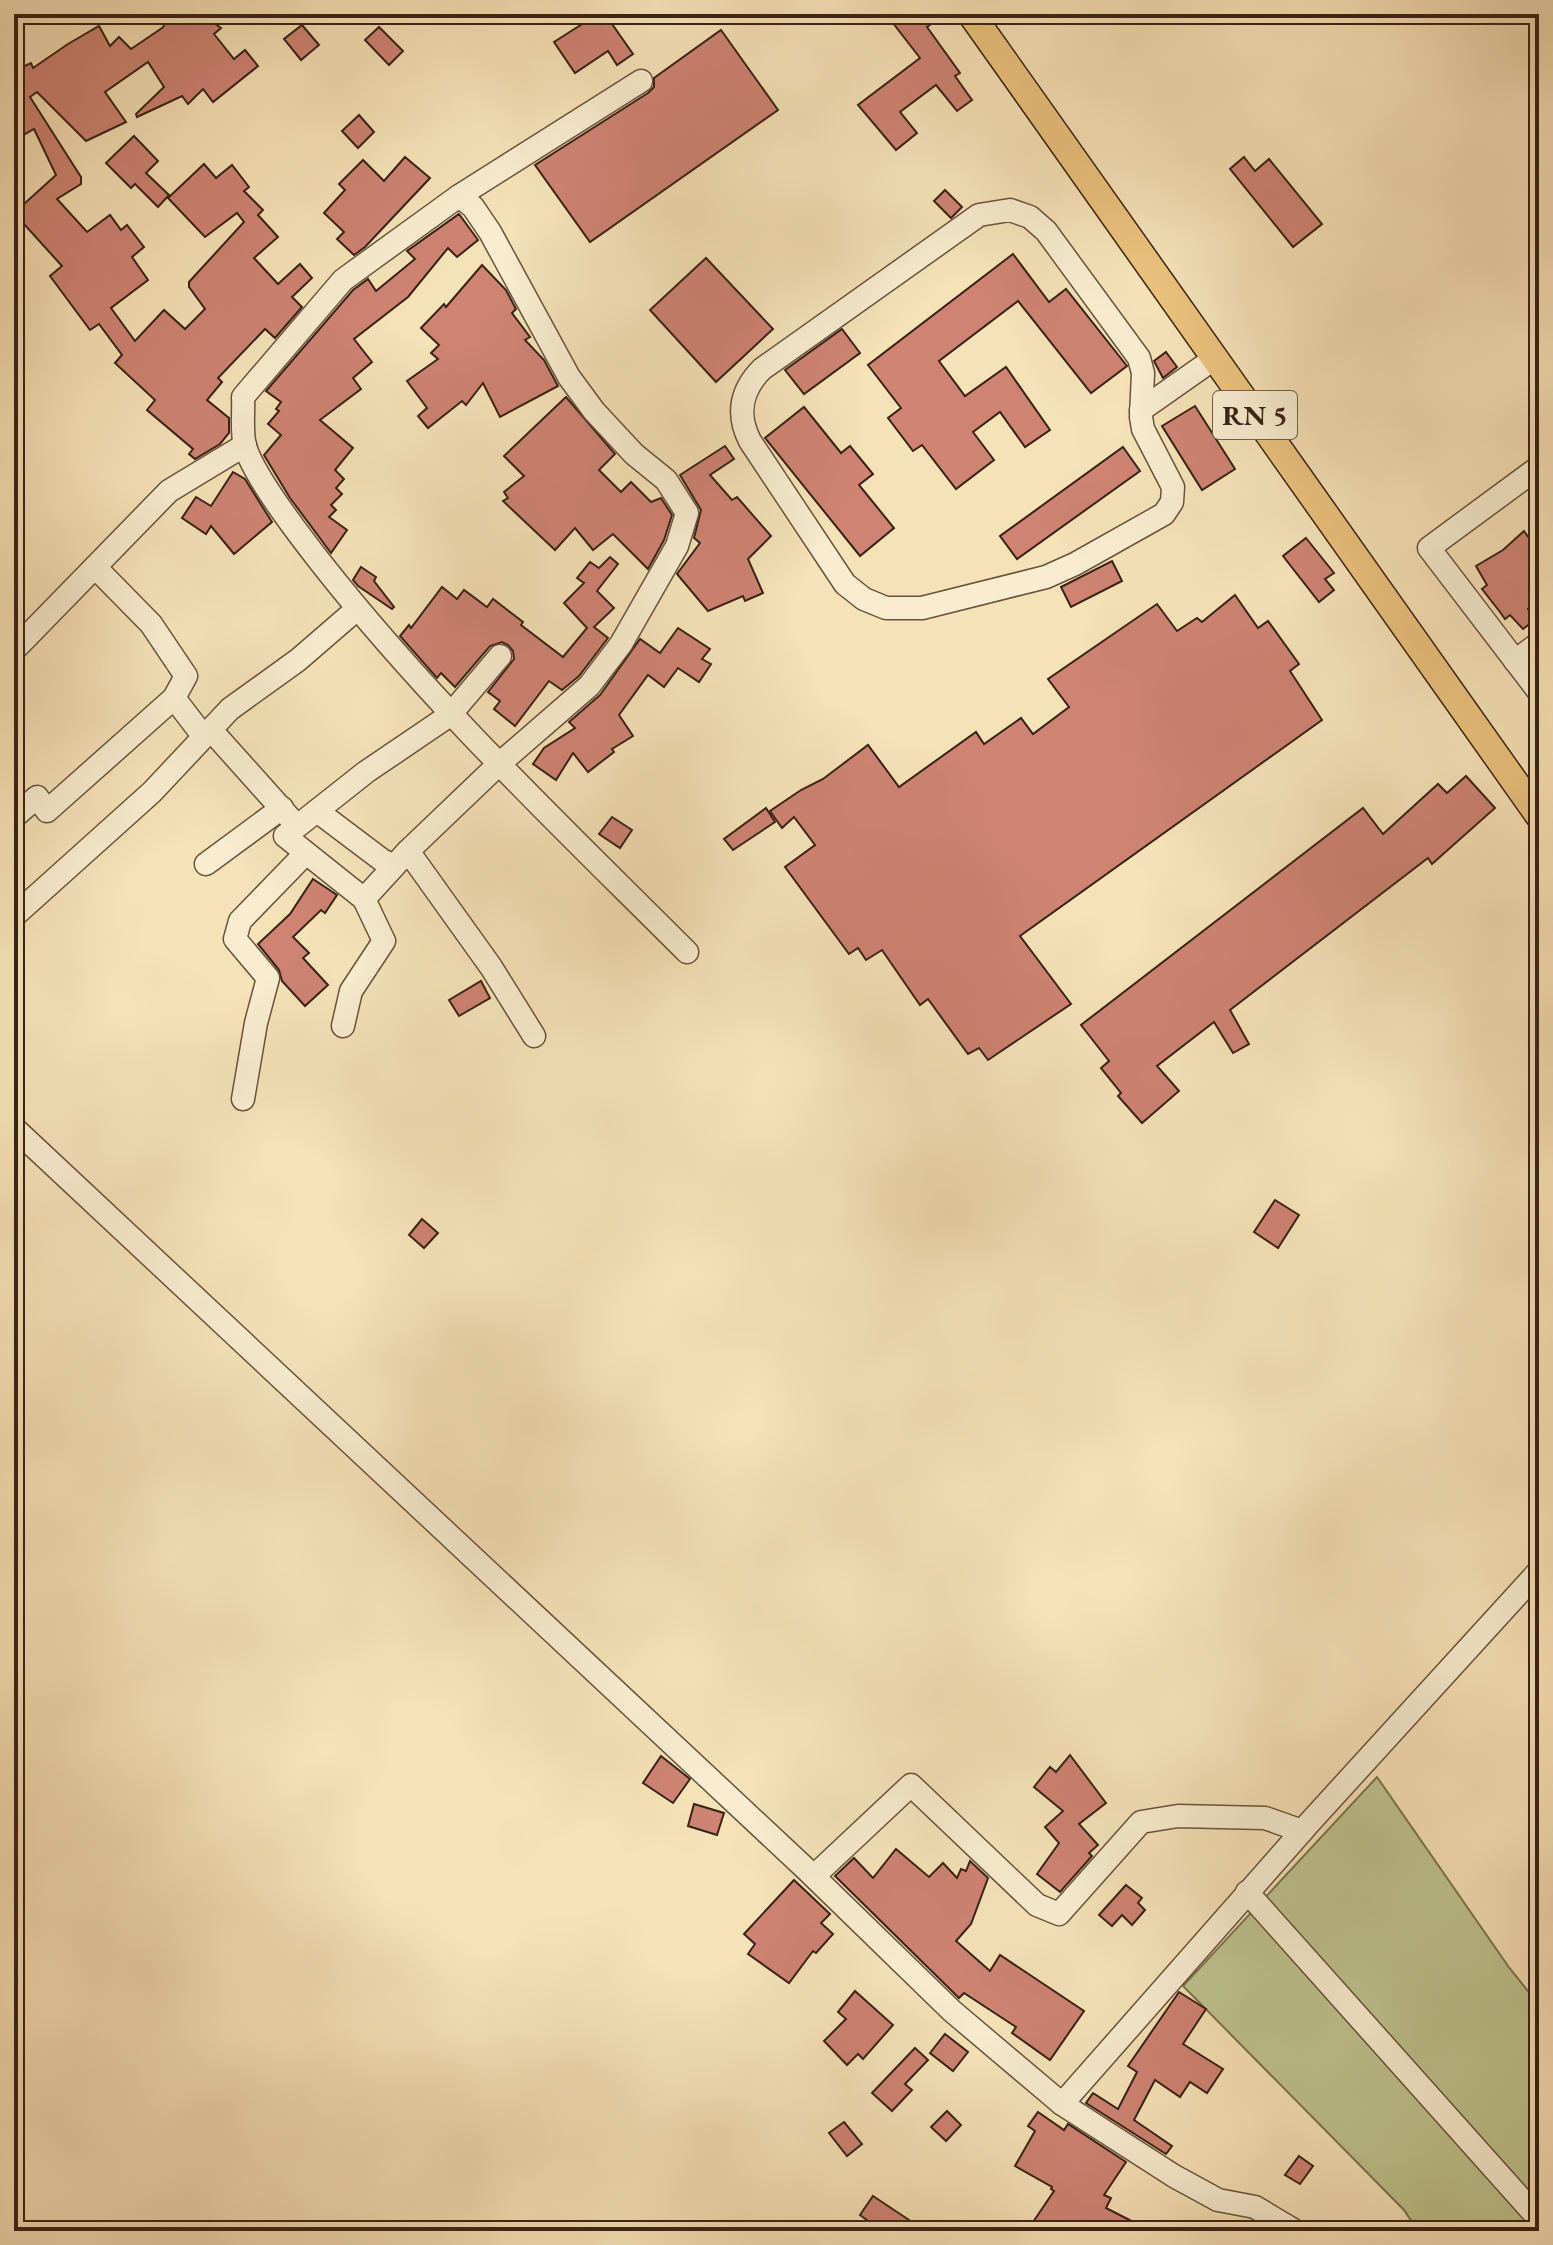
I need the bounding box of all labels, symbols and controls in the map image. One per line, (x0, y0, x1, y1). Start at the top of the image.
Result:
road number: RN 5 (1213, 391, 1297, 439)

